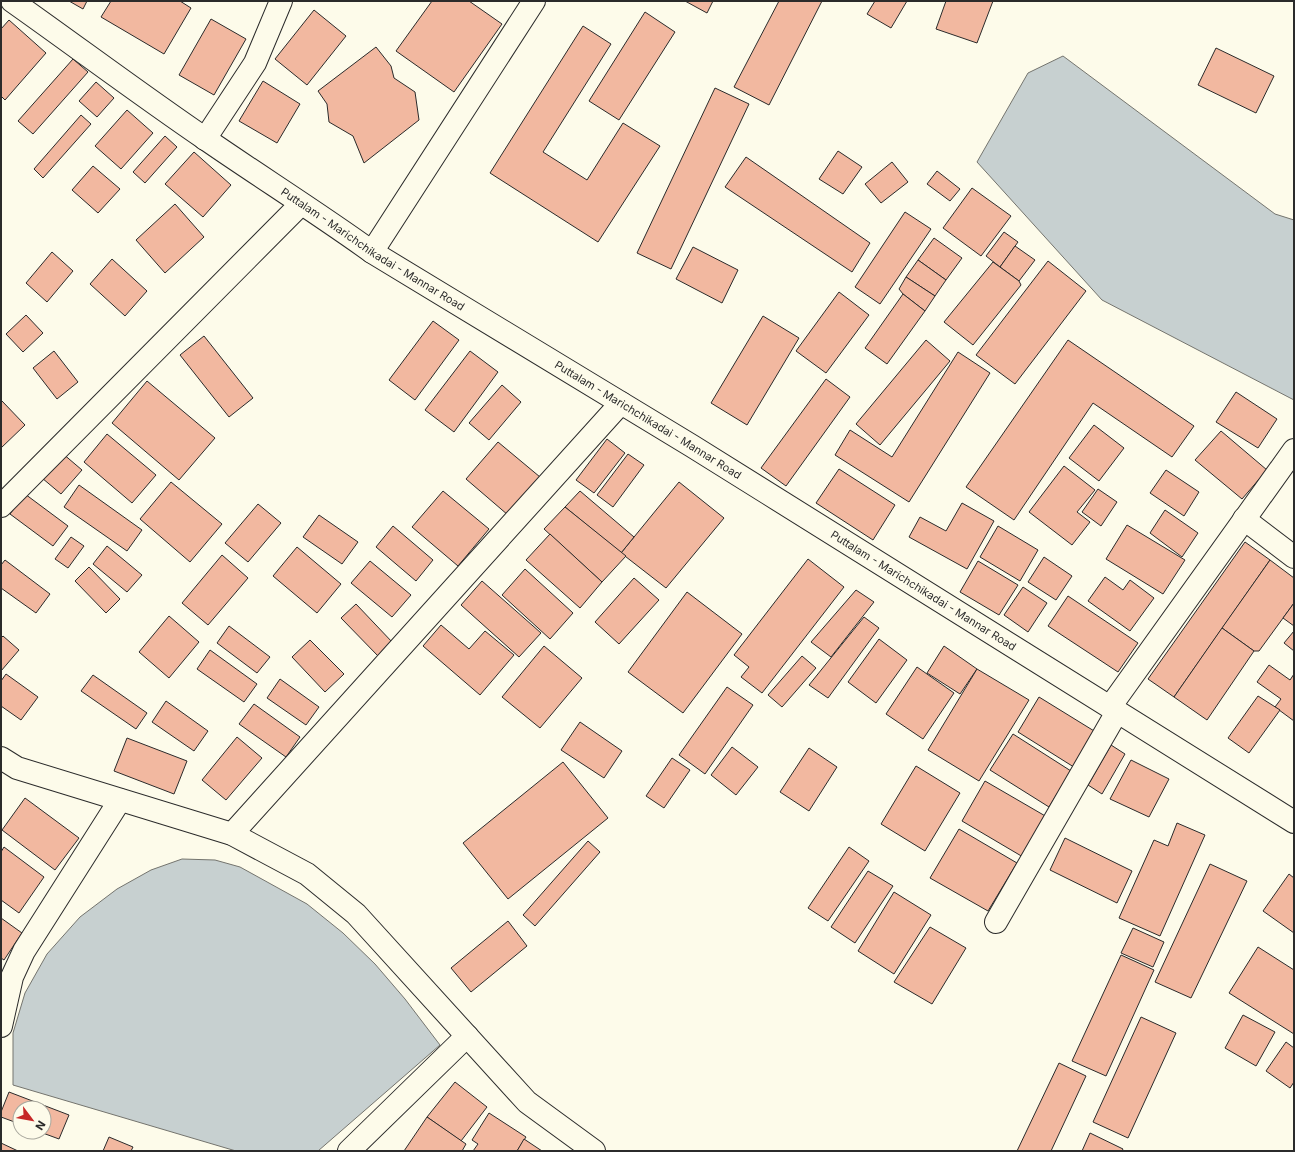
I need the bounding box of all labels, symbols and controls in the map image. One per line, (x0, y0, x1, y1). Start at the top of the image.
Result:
street label: Puttalam - Marichchikadai - Mannar Road (278, 185, 467, 314)
street label: Puttalam - Marichchikadai - Mannar Road (552, 357, 744, 482)
street label: Puttalam - Marichchikadai - Mannar Road (828, 527, 1019, 654)
north arrow (12, 1100, 52, 1140)
text: N (32, 1118, 49, 1133)

